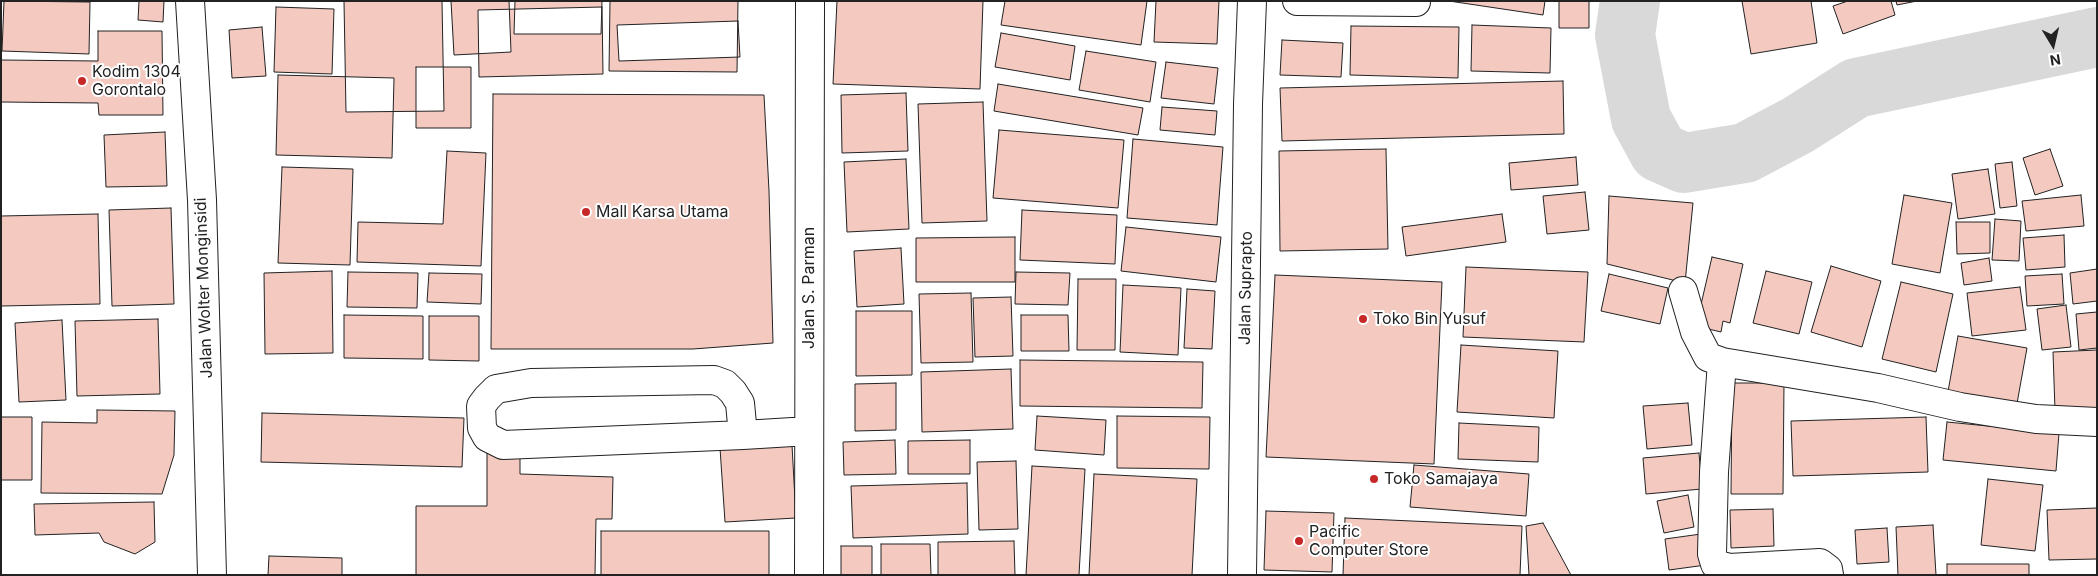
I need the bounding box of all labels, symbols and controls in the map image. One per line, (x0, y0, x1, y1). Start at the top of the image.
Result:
north arrow (2028, 20, 2078, 70)
text: N (2049, 51, 2062, 70)
place label: Kodim 1304 Gorontalo (92, 62, 181, 100)
marker: Kodim 1304 Gorontalo (76, 75, 88, 87)
street label: Jalan Wolter Monginsidi (191, 197, 217, 379)
place label: Mall Karsa Utama (596, 202, 729, 222)
marker: Mall Karsa Utama (580, 206, 592, 218)
street label: Jalan S. Parman (799, 227, 819, 349)
street label: Jalan Suprapto (1235, 231, 1257, 345)
place label: Toko Bin Yusuf (1373, 309, 1486, 329)
marker: Toko Bin Yusuf (1357, 313, 1369, 325)
place label: Toko Samajaya (1384, 469, 1498, 489)
marker: Toko Samajaya (1368, 473, 1380, 485)
place label: Pacific Computer Store (1309, 522, 1429, 560)
marker: Pacific Computer Store (1293, 535, 1305, 547)

